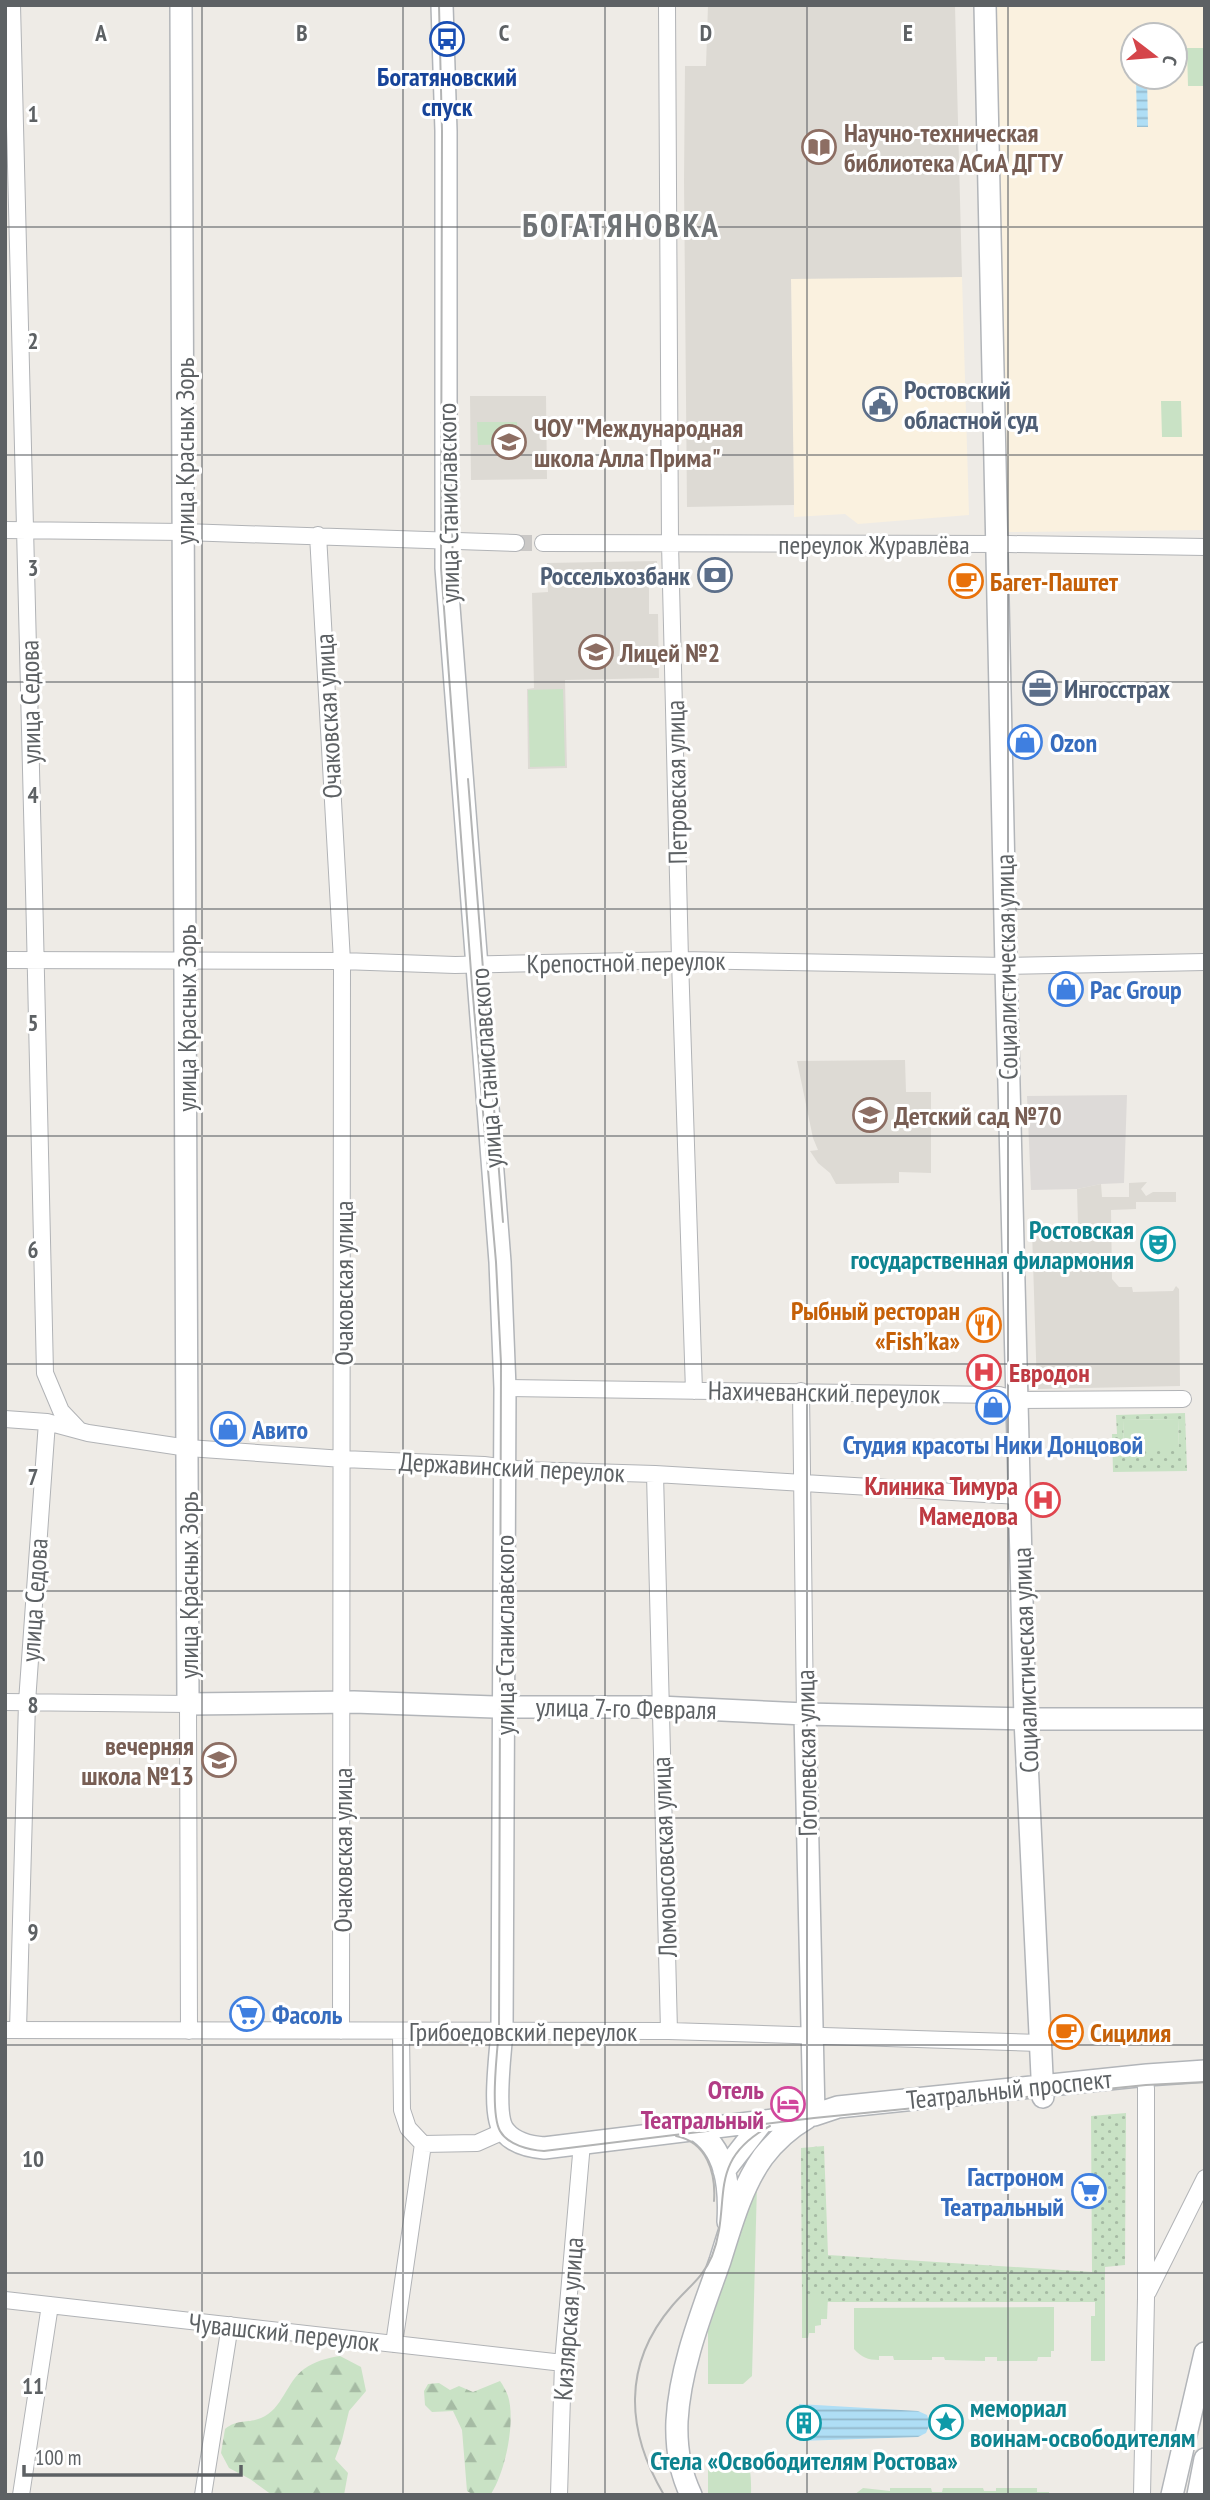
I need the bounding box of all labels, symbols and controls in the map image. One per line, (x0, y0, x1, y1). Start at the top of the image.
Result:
text: A (94, 18, 107, 47)
text: B (296, 18, 308, 47)
text: C (499, 18, 510, 47)
text: D (700, 18, 712, 47)
text: E (903, 18, 913, 47)
bus stop icon: Богатяновский спуск (428, 20, 466, 58)
north arrow (1119, 21, 1189, 91)
text: С (1158, 53, 1183, 68)
place label: Богатяновский спуск (377, 60, 517, 123)
text: 1 (28, 99, 39, 128)
place label: Научно-техническая библиотека АСиА ДГТУ (844, 116, 1063, 179)
library icon: Научно-техническая библиотека АСиА ДГТУ (800, 128, 838, 166)
district label: БОГАТЯНОВКА (522, 203, 720, 246)
text: 2 (28, 326, 39, 355)
street label: улица Красных Зорь (168, 357, 201, 545)
place label: Ростовский областной суд (904, 373, 1039, 436)
public building icon: Ростовский областной суд (861, 385, 899, 423)
street label: улица Станиславского (430, 403, 466, 603)
place label: ЧОУ "Международная школа Алла Прима" (534, 411, 743, 474)
school or university icon: ЧОУ "Международная школа Алла Прима" (490, 423, 528, 461)
street label: переулок Журавлёва (778, 528, 970, 561)
text: 3 (28, 553, 39, 582)
bank icon: Россельхозбанк (696, 556, 734, 594)
place label: Россельхозбанк (540, 559, 690, 592)
cafe icon: Багет-Паштет (947, 562, 985, 600)
place label: Багет-Паштет (990, 565, 1118, 598)
street label: Очаковская улица (307, 633, 349, 799)
school or university icon: Лицей №2 (577, 633, 615, 671)
place label: Лицей №2 (619, 636, 720, 669)
street label: улица Седова (12, 640, 48, 764)
office icon: Ингосстрах (1021, 669, 1059, 707)
place label: Ингосстрах (1064, 672, 1170, 705)
street label: Петровская улица (658, 700, 694, 864)
shop icon: Ozon (1006, 723, 1044, 761)
place label: Ozon (1050, 726, 1097, 759)
text: 4 (28, 780, 39, 809)
street label: Социалистическая улица (988, 854, 1024, 1080)
street label: улица Красных Зорь (170, 924, 203, 1112)
street label: Крепостной переулок (526, 944, 726, 980)
street label: улица Станиславского (463, 967, 509, 1169)
shop icon: Pac Group (1047, 970, 1085, 1008)
place label: Pac Group (1090, 973, 1182, 1006)
text: 5 (28, 1008, 39, 1037)
school or university icon: Детский сад №70 (851, 1096, 889, 1134)
place label: Детский сад №70 (894, 1099, 1062, 1132)
street label: Очаковская улица (327, 1200, 360, 1366)
place label: Ростовская государственная филармония (850, 1213, 1134, 1276)
theatre icon: Ростовская государственная филармония (1139, 1225, 1177, 1263)
text: 6 (28, 1235, 39, 1264)
place label: Рыбный ресторан «Fish’ka» (791, 1294, 960, 1357)
restaurant icon: Рыбный ресторан «Fish’ka» (965, 1306, 1003, 1344)
hospital icon: Евродон (965, 1353, 1003, 1391)
place label: Евродон (1009, 1356, 1090, 1389)
street label: Нахичеванский переулок (708, 1373, 940, 1411)
shop icon: Студия красоты Ники Донцовой (974, 1388, 1012, 1426)
shop icon: Авито (209, 1410, 247, 1448)
place label: Авито (251, 1413, 308, 1446)
place label: Студия красоты Ники Донцовой (843, 1428, 1143, 1461)
street label: Державинский переулок (398, 1445, 626, 1489)
text: 7 (28, 1462, 39, 1491)
place label: Клиника Тимура Мамедова (865, 1469, 1018, 1532)
hospital icon: Клиника Тимура Мамедова (1024, 1481, 1062, 1519)
street label: улица Красных Зорь (172, 1491, 205, 1679)
street label: улица Станиславского (488, 1535, 521, 1735)
street label: улица Седова (13, 1537, 55, 1663)
street label: Социалистическая улица (1005, 1547, 1045, 1773)
street label: Гоголевская улица (788, 1669, 824, 1837)
text: 8 (28, 1690, 39, 1719)
street label: улица 7-го Февраля (535, 1690, 717, 1726)
place label: вечерняя школа №13 (81, 1729, 194, 1792)
school or university icon: вечерняя школа №13 (200, 1741, 238, 1779)
street label: Ломоносовская улица (644, 1756, 684, 1959)
street label: Очаковская улица (326, 1767, 359, 1933)
text: 9 (28, 1917, 39, 1946)
supermarket icon: Фасоль (228, 1995, 266, 2033)
place label: Фасоль (272, 1998, 343, 2031)
cafe icon: Сицилия (1047, 2013, 1085, 2051)
street label: Грибоедовский переулок (409, 2015, 637, 2048)
place label: Сицилия (1090, 2016, 1171, 2049)
street label: Театральный проспект (905, 2062, 1114, 2116)
place label: Отель Театральный (641, 2073, 764, 2136)
hotel icon: Отель Театральный (769, 2085, 807, 2123)
text: 10 (22, 2144, 44, 2173)
place label: Гастроном Театральный (941, 2160, 1064, 2223)
supermarket icon: Гастроном Театральный (1070, 2172, 1108, 2210)
street label: Кизлярская улица (546, 2236, 590, 2402)
street label: Чувашский переулок (187, 2306, 381, 2358)
text: 11 (22, 2371, 44, 2400)
place label: мемориал воинам-освободителям (970, 2391, 1195, 2454)
place icon: мемориал воинам-освободителям (927, 2403, 965, 2441)
building icon: Стела «Освободителям Ростова» (785, 2404, 823, 2442)
scale bar (24, 2434, 242, 2478)
text: 100 m (35, 2444, 81, 2471)
place label: Стела «Освободителям Ростова» (650, 2444, 958, 2477)

